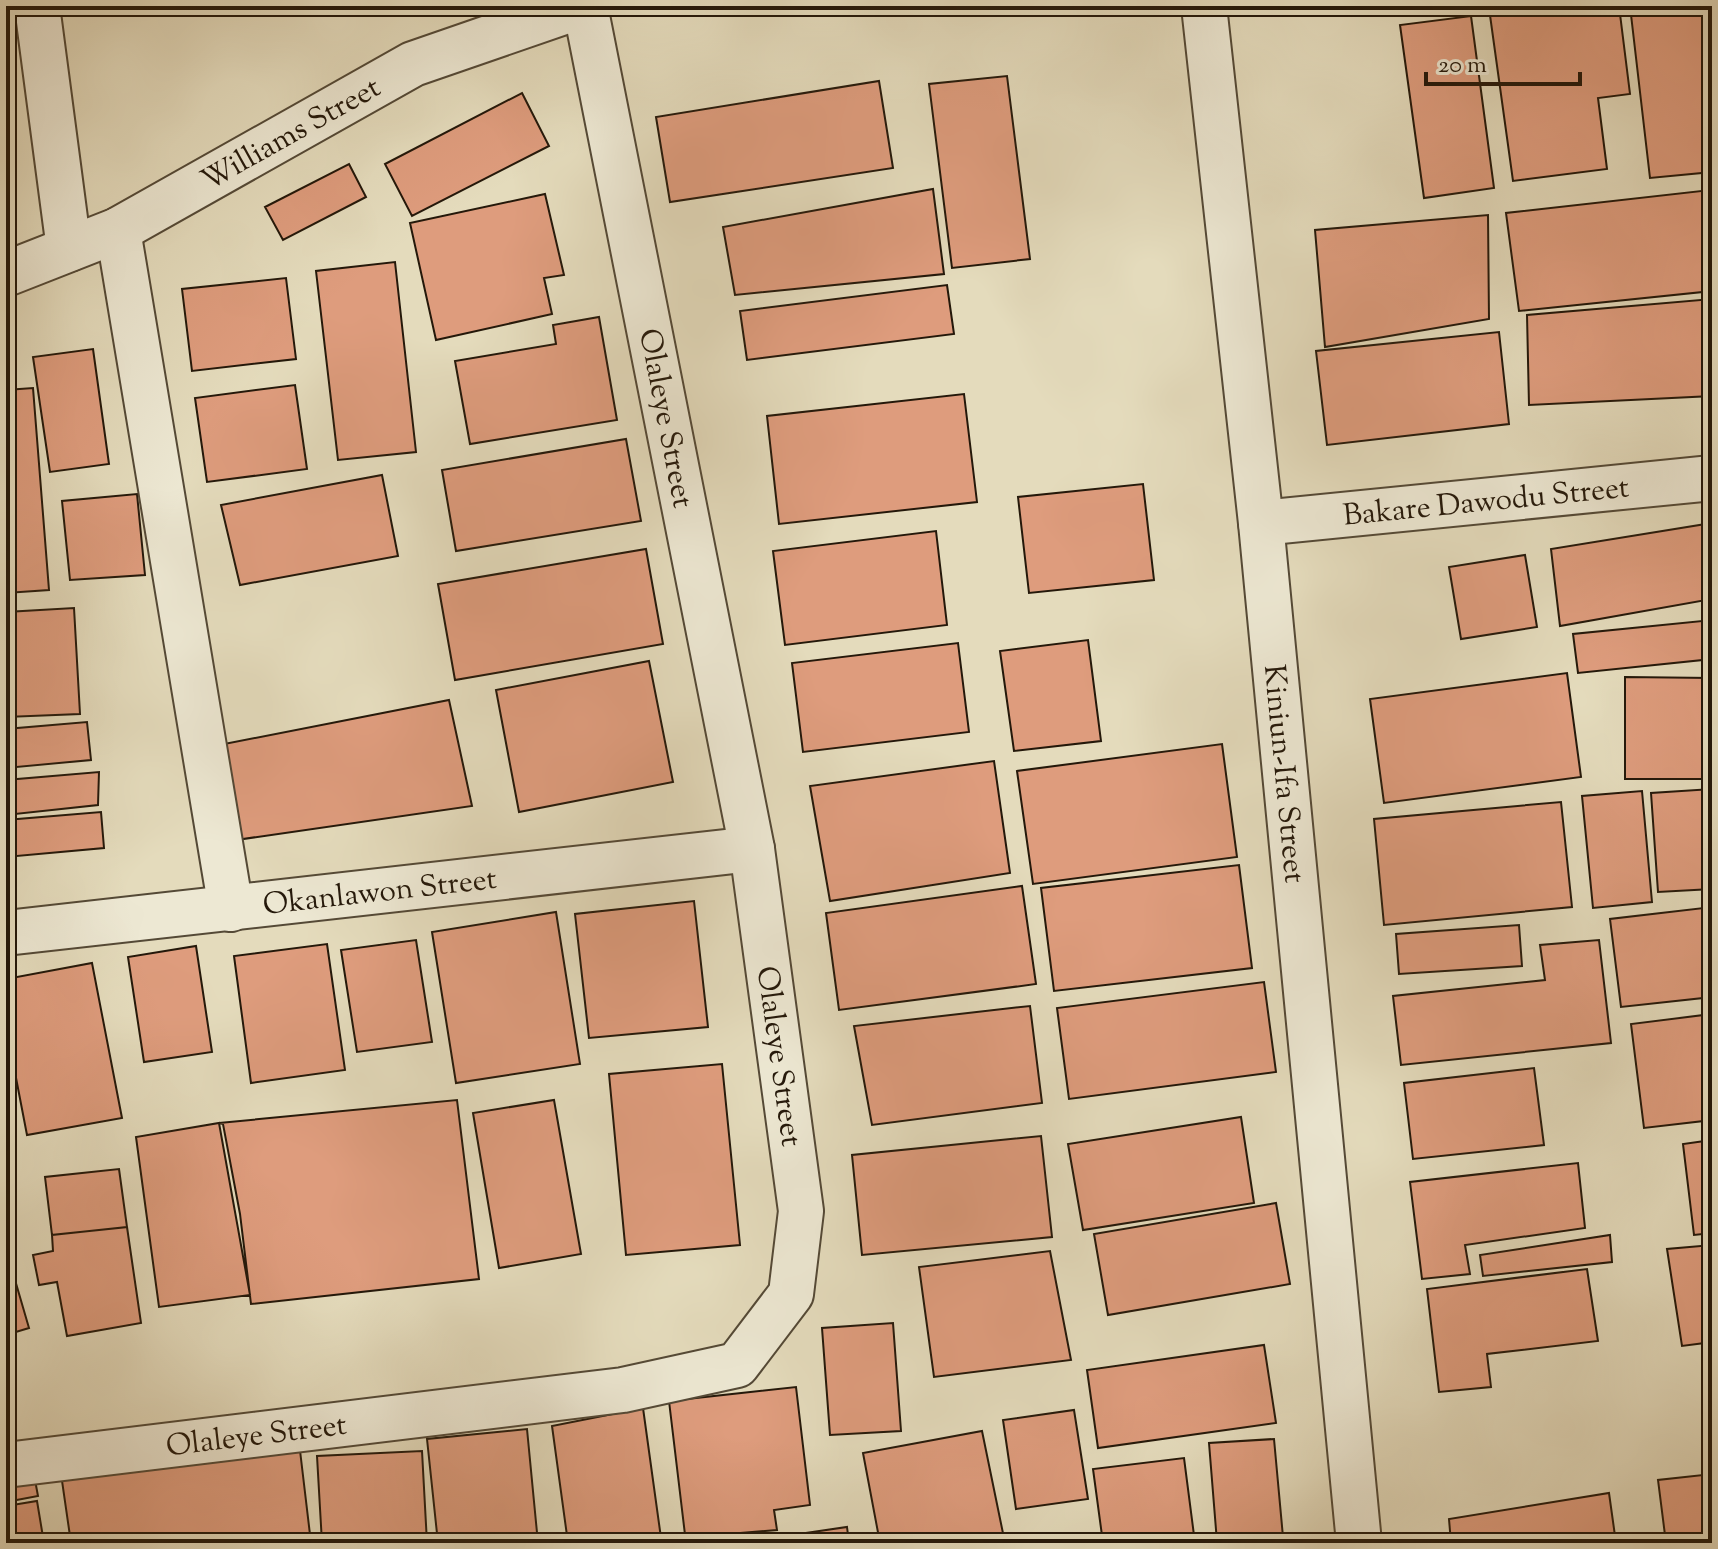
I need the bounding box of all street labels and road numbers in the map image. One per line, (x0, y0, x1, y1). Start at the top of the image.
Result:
street label: Williams Street (194, 68, 389, 203)
street label: Olaleye Street (626, 325, 703, 512)
street label: Bakare Dawodu Street (1341, 467, 1631, 539)
street label: Kiniun-Ifa Street (1251, 663, 1314, 885)
street label: Okanlawon Street (261, 859, 499, 928)
street label: Olaleye Street (744, 963, 811, 1149)
street label: Olaleye Street (164, 1405, 349, 1469)

